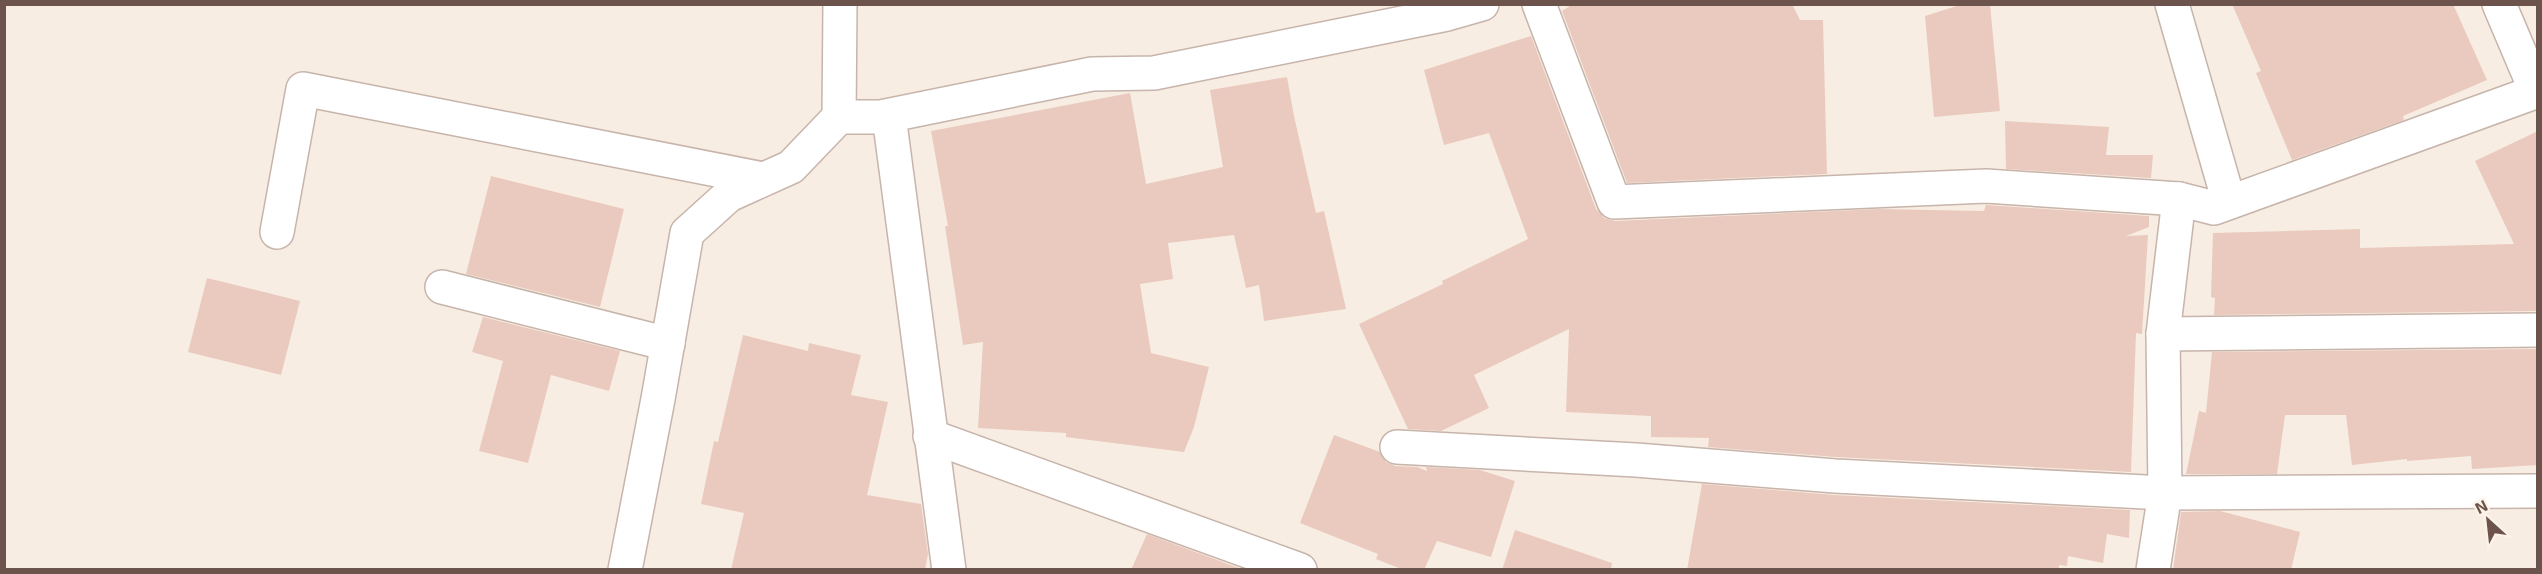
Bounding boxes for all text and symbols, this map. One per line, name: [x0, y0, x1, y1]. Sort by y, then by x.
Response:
north arrow: [2458, 490, 2518, 550]
text: N: [2471, 495, 2490, 517]

